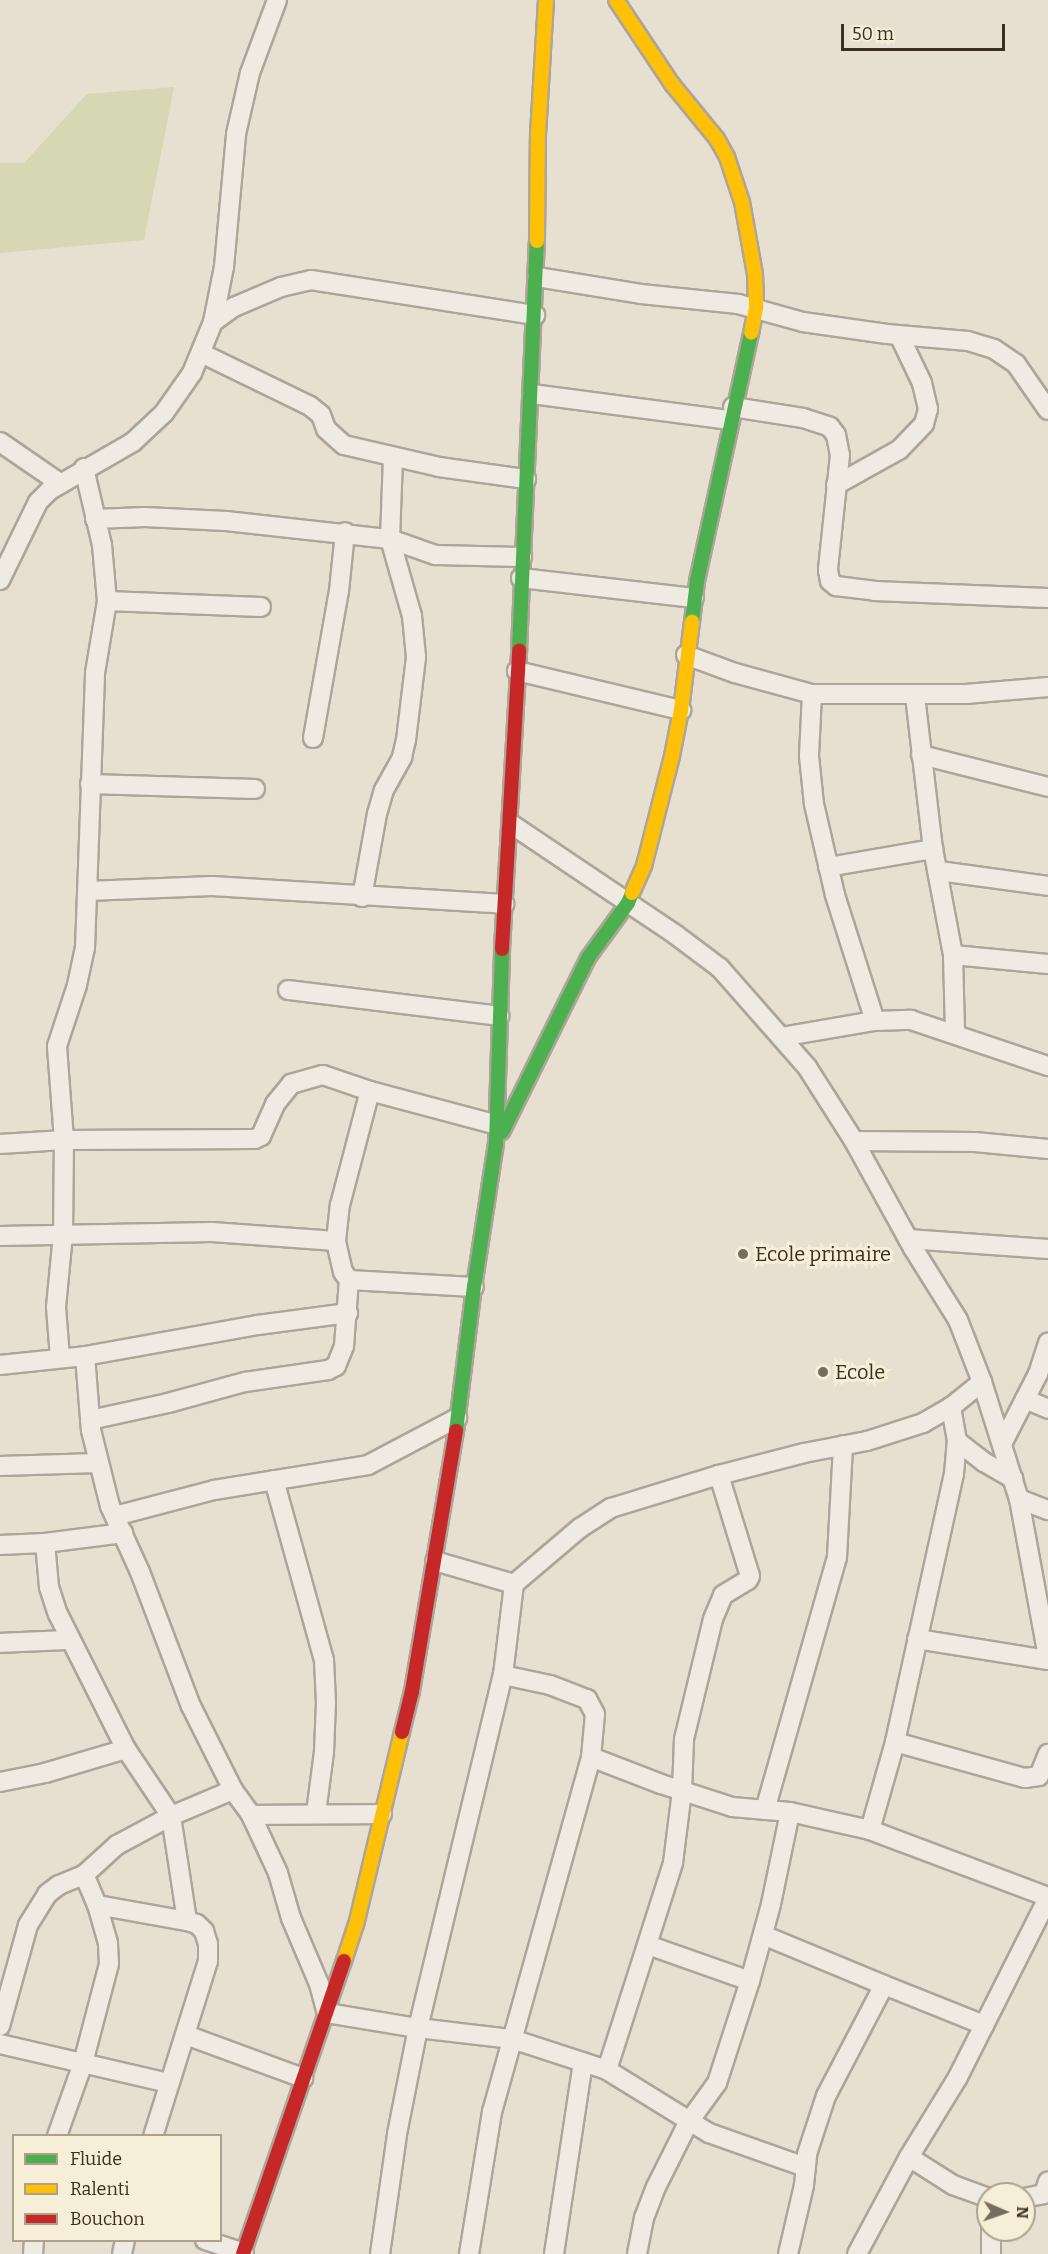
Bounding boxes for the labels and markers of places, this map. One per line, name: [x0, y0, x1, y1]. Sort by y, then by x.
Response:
place label: Ecole primaire: [755, 1242, 891, 1266]
marker: Ecole primaire: [736, 1247, 750, 1261]
place label: Ecole: [835, 1360, 885, 1384]
marker: Ecole: [816, 1365, 830, 1379]

